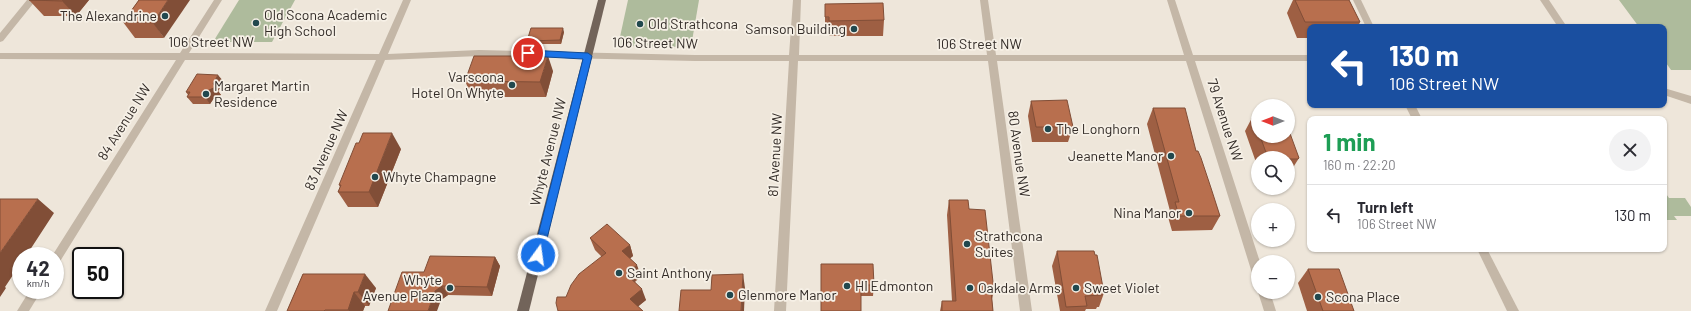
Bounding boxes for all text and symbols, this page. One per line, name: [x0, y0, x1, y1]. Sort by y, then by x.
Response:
place label: Old Scona Academic High School: [264, 6, 387, 39]
place label: The Alexandrine: [60, 7, 157, 24]
marker: The Alexandrine: [160, 11, 170, 21]
place label: Old Strathcona: [648, 15, 738, 32]
marker: Old Scona Academic High School: [251, 18, 261, 28]
marker: Old Strathcona: [635, 19, 645, 29]
place label: Samson Building: [745, 20, 846, 37]
marker: Samson Building: [849, 24, 859, 34]
street label: 106 Street NW: [168, 33, 254, 50]
street label: 106 Street NW: [612, 33, 698, 52]
street label: 106 Street NW: [936, 35, 1022, 52]
pin: [511, 36, 545, 70]
text: 130 m: [1389, 38, 1459, 72]
icon: left: [1323, 40, 1375, 92]
icon: arrive: [517, 42, 539, 64]
place label: Varscona Hotel On Whyte: [411, 68, 504, 101]
text: 106 Street NW: [1389, 72, 1499, 94]
street label: 79 Avenue NW: [1204, 76, 1247, 163]
place label: Margaret Martin Residence: [214, 77, 310, 110]
street label: 84 Avenue NW: [93, 80, 154, 163]
marker: Varscona Hotel On Whyte: [507, 80, 517, 90]
marker: Margaret Martin Residence: [201, 89, 211, 99]
street label: Whyte Avenue NW: [526, 96, 569, 207]
north arrow: [1251, 99, 1295, 143]
map controls: [1251, 99, 1295, 299]
street label: 83 Avenue NW: [300, 107, 351, 193]
street label: 80 Avenue NW: [1005, 110, 1034, 198]
street label: 81 Avenue NW: [764, 113, 785, 197]
place label: The Longhorn: [1056, 120, 1140, 137]
marker: The Longhorn: [1043, 124, 1053, 134]
text: 1 min: [1323, 127, 1376, 156]
button: close: [1609, 129, 1651, 171]
place label: Jeanette Manor: [1068, 147, 1163, 164]
marker: Jeanette Manor: [1166, 151, 1176, 161]
button: search: [1251, 151, 1295, 195]
text: 160 m · 22:20: [1323, 157, 1396, 173]
place label: Whyte Champagne: [383, 168, 496, 185]
marker: Whyte Champagne: [370, 172, 380, 182]
text: Turn left: [1357, 198, 1413, 216]
button: +: [1251, 203, 1295, 247]
place label: Nina Manor: [1113, 204, 1181, 221]
icon: left: [1323, 204, 1345, 226]
text: 130 m: [1614, 206, 1651, 224]
marker: Nina Manor: [1184, 208, 1194, 218]
text: 106 Street NW: [1357, 216, 1436, 232]
place label: Strathcona Suites: [975, 227, 1043, 260]
position arrow: [517, 234, 559, 276]
marker: Strathcona Suites: [962, 239, 972, 249]
speed limit sign: 50: [72, 247, 124, 299]
button: −: [1251, 255, 1295, 299]
text: 42: [26, 256, 50, 280]
place label: Saint Anthony: [627, 264, 712, 281]
marker: Saint Anthony: [614, 268, 624, 278]
place label: Whyte Avenue Plaza: [363, 271, 442, 304]
text: km/h: [27, 277, 49, 289]
place label: HI Edmonton: [855, 277, 933, 294]
place label: Oakdale Arms: [978, 279, 1061, 296]
place label: Sweet Violet: [1084, 279, 1160, 296]
marker: HI Edmonton: [842, 281, 852, 291]
marker: Whyte Avenue Plaza: [445, 283, 455, 293]
marker: Oakdale Arms: [965, 283, 975, 293]
marker: Sweet Violet: [1071, 283, 1081, 293]
place label: Glenmore Manor: [738, 286, 837, 303]
place label: Scona Place: [1326, 288, 1400, 305]
marker: Glenmore Manor: [725, 290, 735, 300]
marker: Scona Place: [1313, 292, 1323, 302]

